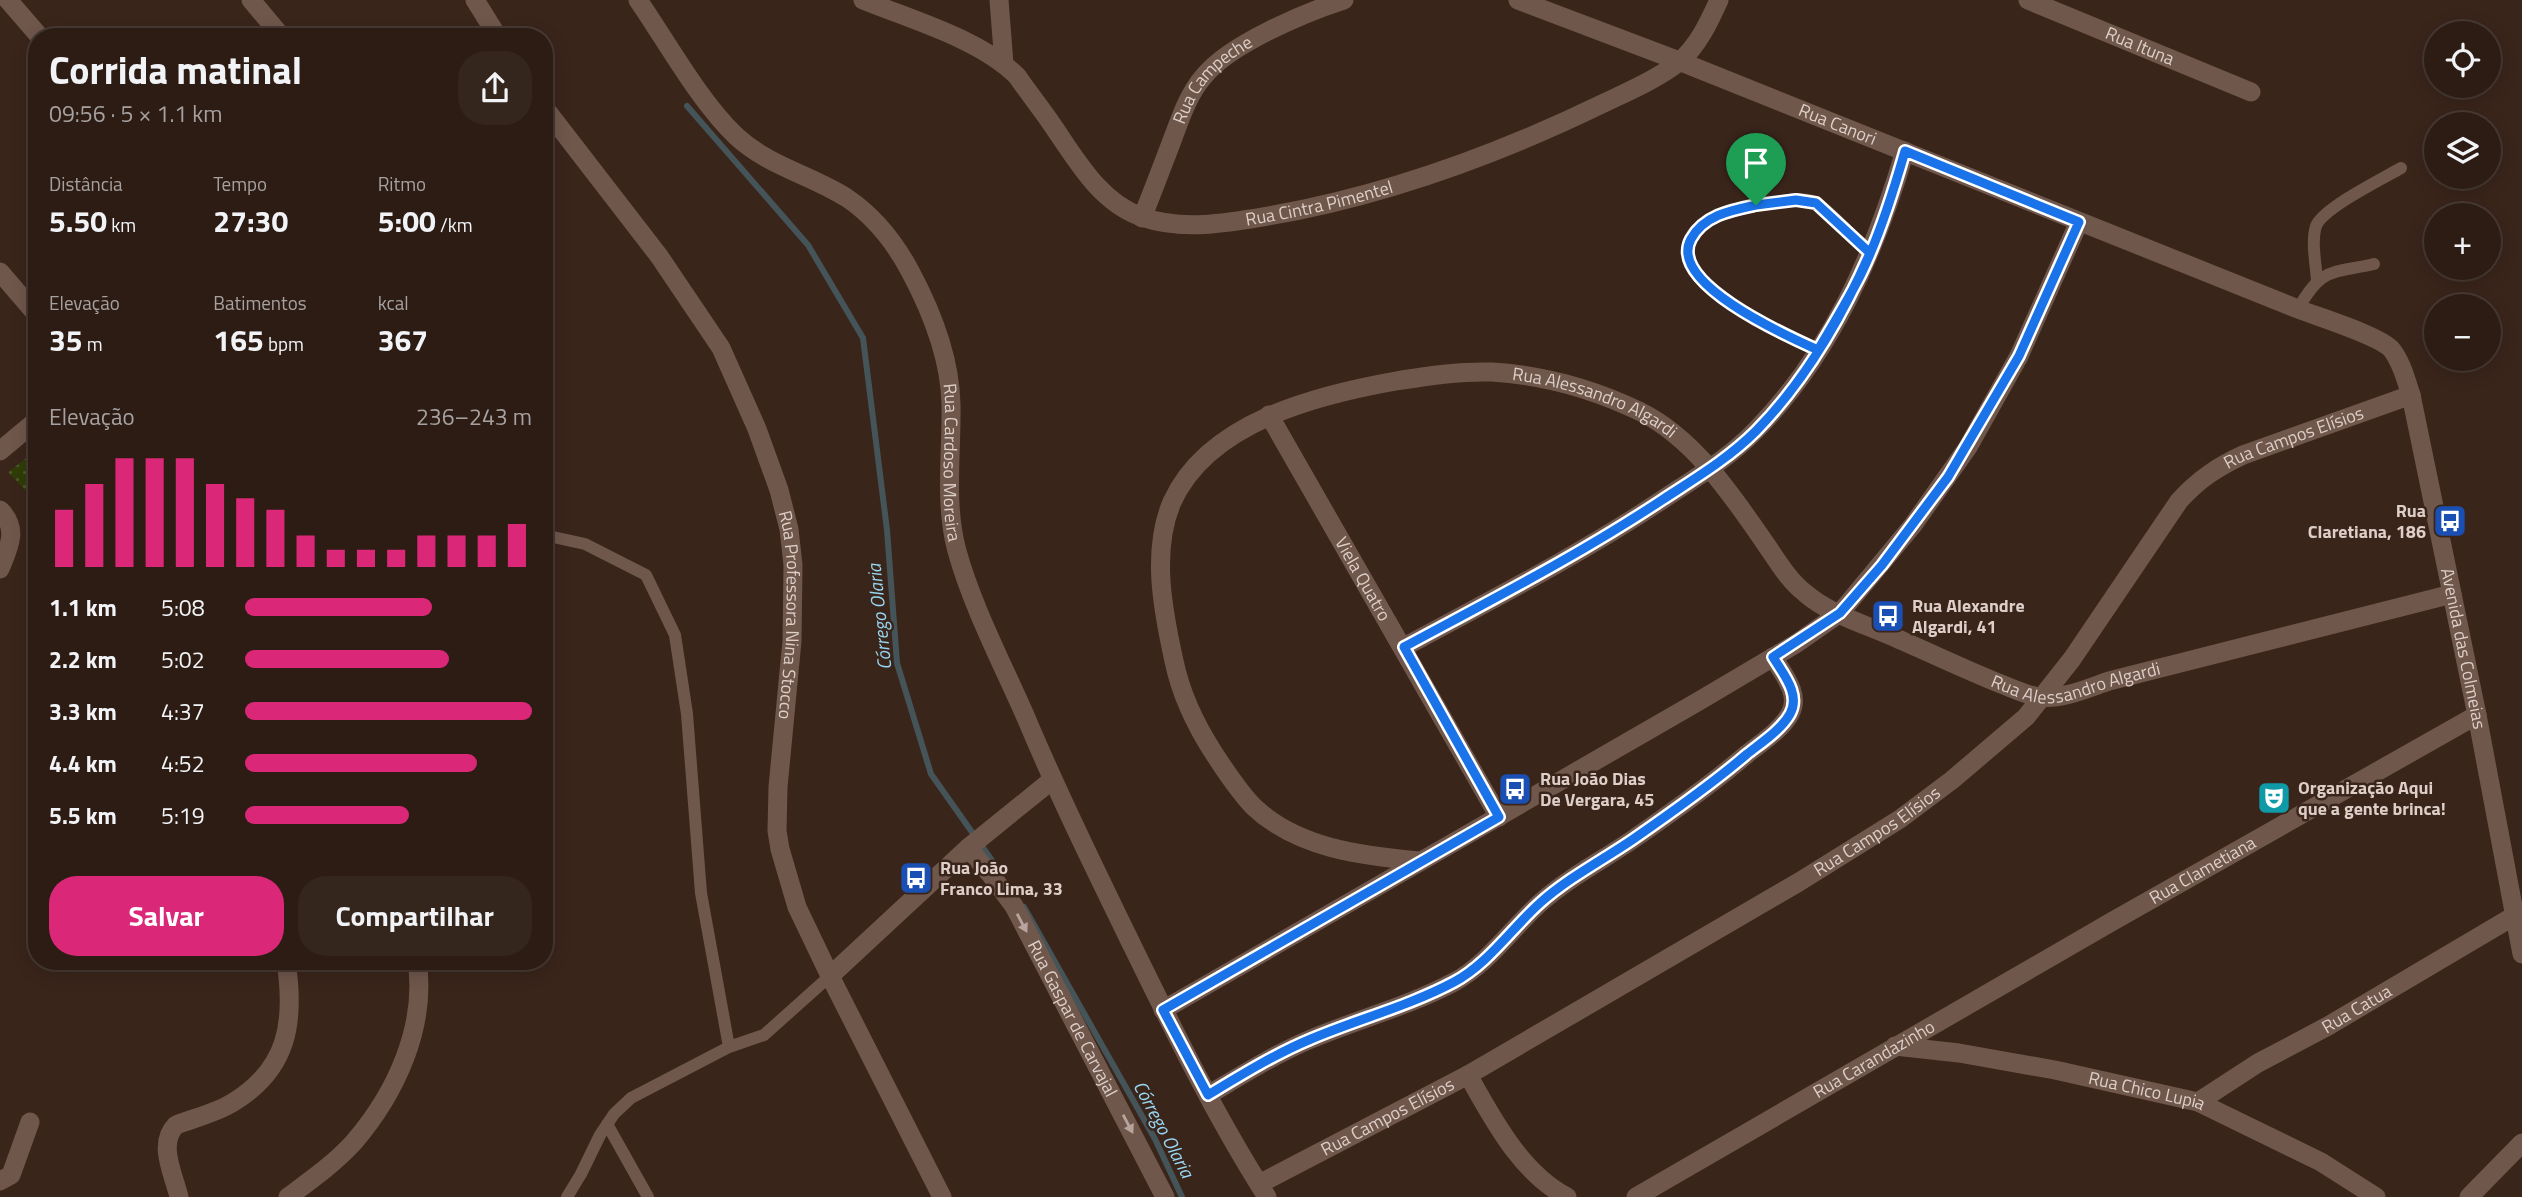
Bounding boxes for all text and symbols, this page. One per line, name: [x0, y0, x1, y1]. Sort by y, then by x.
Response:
street label: Rua Ituna: [2101, 19, 2179, 72]
map controls: [2424, 21, 2501, 371]
button: locate: [2424, 21, 2501, 98]
street label: Rua Campeche: [1165, 28, 1257, 128]
text: Corrida matinal: [49, 41, 302, 99]
button: share: [458, 51, 532, 125]
text: 09:56 · 5 × 1.1 km: [49, 96, 223, 131]
street label: Rua Canori: [1795, 96, 1881, 152]
button: layers: [2424, 112, 2501, 189]
pin: [1726, 133, 1786, 205]
icon: arrive: [1737, 144, 1775, 182]
text: Distância: [49, 169, 123, 198]
text: Tempo: [213, 169, 267, 198]
text: Ritmo: [378, 169, 426, 198]
street label: Rua Cintra Pimentel: [1243, 173, 1396, 233]
text: 5.50: [49, 198, 107, 244]
text: 27:30: [213, 198, 288, 244]
text: 5:00: [378, 198, 436, 244]
button: +: [2424, 203, 2501, 280]
text: km: [107, 210, 136, 239]
text: /km: [436, 210, 473, 239]
text: Elevação: [49, 288, 120, 317]
text: Batimentos: [213, 288, 307, 317]
text: kcal: [378, 288, 409, 317]
button: −: [2424, 294, 2501, 371]
text: 35: [49, 317, 83, 363]
text: 165: [213, 317, 264, 363]
text: 367: [378, 317, 428, 363]
text: m: [83, 329, 103, 358]
text: bpm: [264, 329, 304, 358]
street label: Rua Alessandro Algardi: [1511, 360, 1683, 444]
street label: Rua Cardoso Moreira: [936, 382, 968, 544]
text: Elevação: [49, 399, 135, 434]
text: 236–243 m: [416, 399, 532, 434]
street label: Rua Campos Elísios: [2219, 399, 2367, 476]
place label: Rua Claretiana, 186: [2308, 497, 2426, 545]
bus stop icon: Rua Claretiana, 186: [2431, 502, 2469, 540]
street label: Rua Professora Nina Stocco: [772, 507, 807, 721]
street label: Viela Quatro: [1328, 532, 1398, 626]
water label: Córrego Olaria: [858, 561, 898, 672]
street label: Avenida das Colmeias: [2434, 565, 2493, 731]
text: 1.1 km: [49, 590, 117, 625]
text: 5:08: [161, 590, 205, 625]
place label: Rua Alexandre Algardi, 41: [1912, 592, 2025, 640]
bus stop icon: Rua Alexandre Algardi, 41: [1869, 597, 1907, 635]
text: 2.2 km: [49, 642, 117, 677]
text: 5:02: [161, 642, 205, 677]
street label: Rua Alessandro Algardi: [1987, 655, 2163, 711]
text: 3.3 km: [49, 694, 117, 729]
text: 4:37: [161, 694, 205, 729]
text: 4.4 km: [49, 746, 117, 781]
text: 4:52: [161, 746, 205, 781]
place label: Rua João Dias De Vergara, 45: [1540, 765, 1654, 813]
bus stop icon: Rua João Dias De Vergara, 45: [1496, 770, 1534, 808]
place label: Organização Aqui que a gente brinca!: [2298, 774, 2446, 822]
street label: Rua Campos Elísios: [1808, 779, 1946, 883]
theatre icon: Organização Aqui que a gente brinca!: [2255, 779, 2293, 817]
text: 5.5 km: [49, 798, 117, 833]
text: 5:19: [161, 798, 205, 833]
street label: Rua Clametiana: [2144, 829, 2261, 911]
place label: Rua João Franco Lima, 33: [940, 854, 1063, 902]
bus stop icon: Rua João Franco Lima, 33: [897, 859, 935, 897]
button: Salvar: [49, 876, 284, 956]
button: Compartilhar: [298, 876, 532, 956]
one-way arrow: [1016, 913, 1028, 933]
street label: Rua Gaspar de Carvajal: [1021, 935, 1125, 1102]
street label: Rua Catua: [2316, 977, 2397, 1040]
street label: Rua Carandazinho: [1808, 1013, 1940, 1105]
street label: Rua Chico Lupia: [2086, 1064, 2210, 1117]
street label: Rua Campos Elísios: [1316, 1071, 1459, 1163]
water label: Córrego Olaria: [1127, 1075, 1203, 1184]
one-way arrow: [1122, 1114, 1134, 1134]

